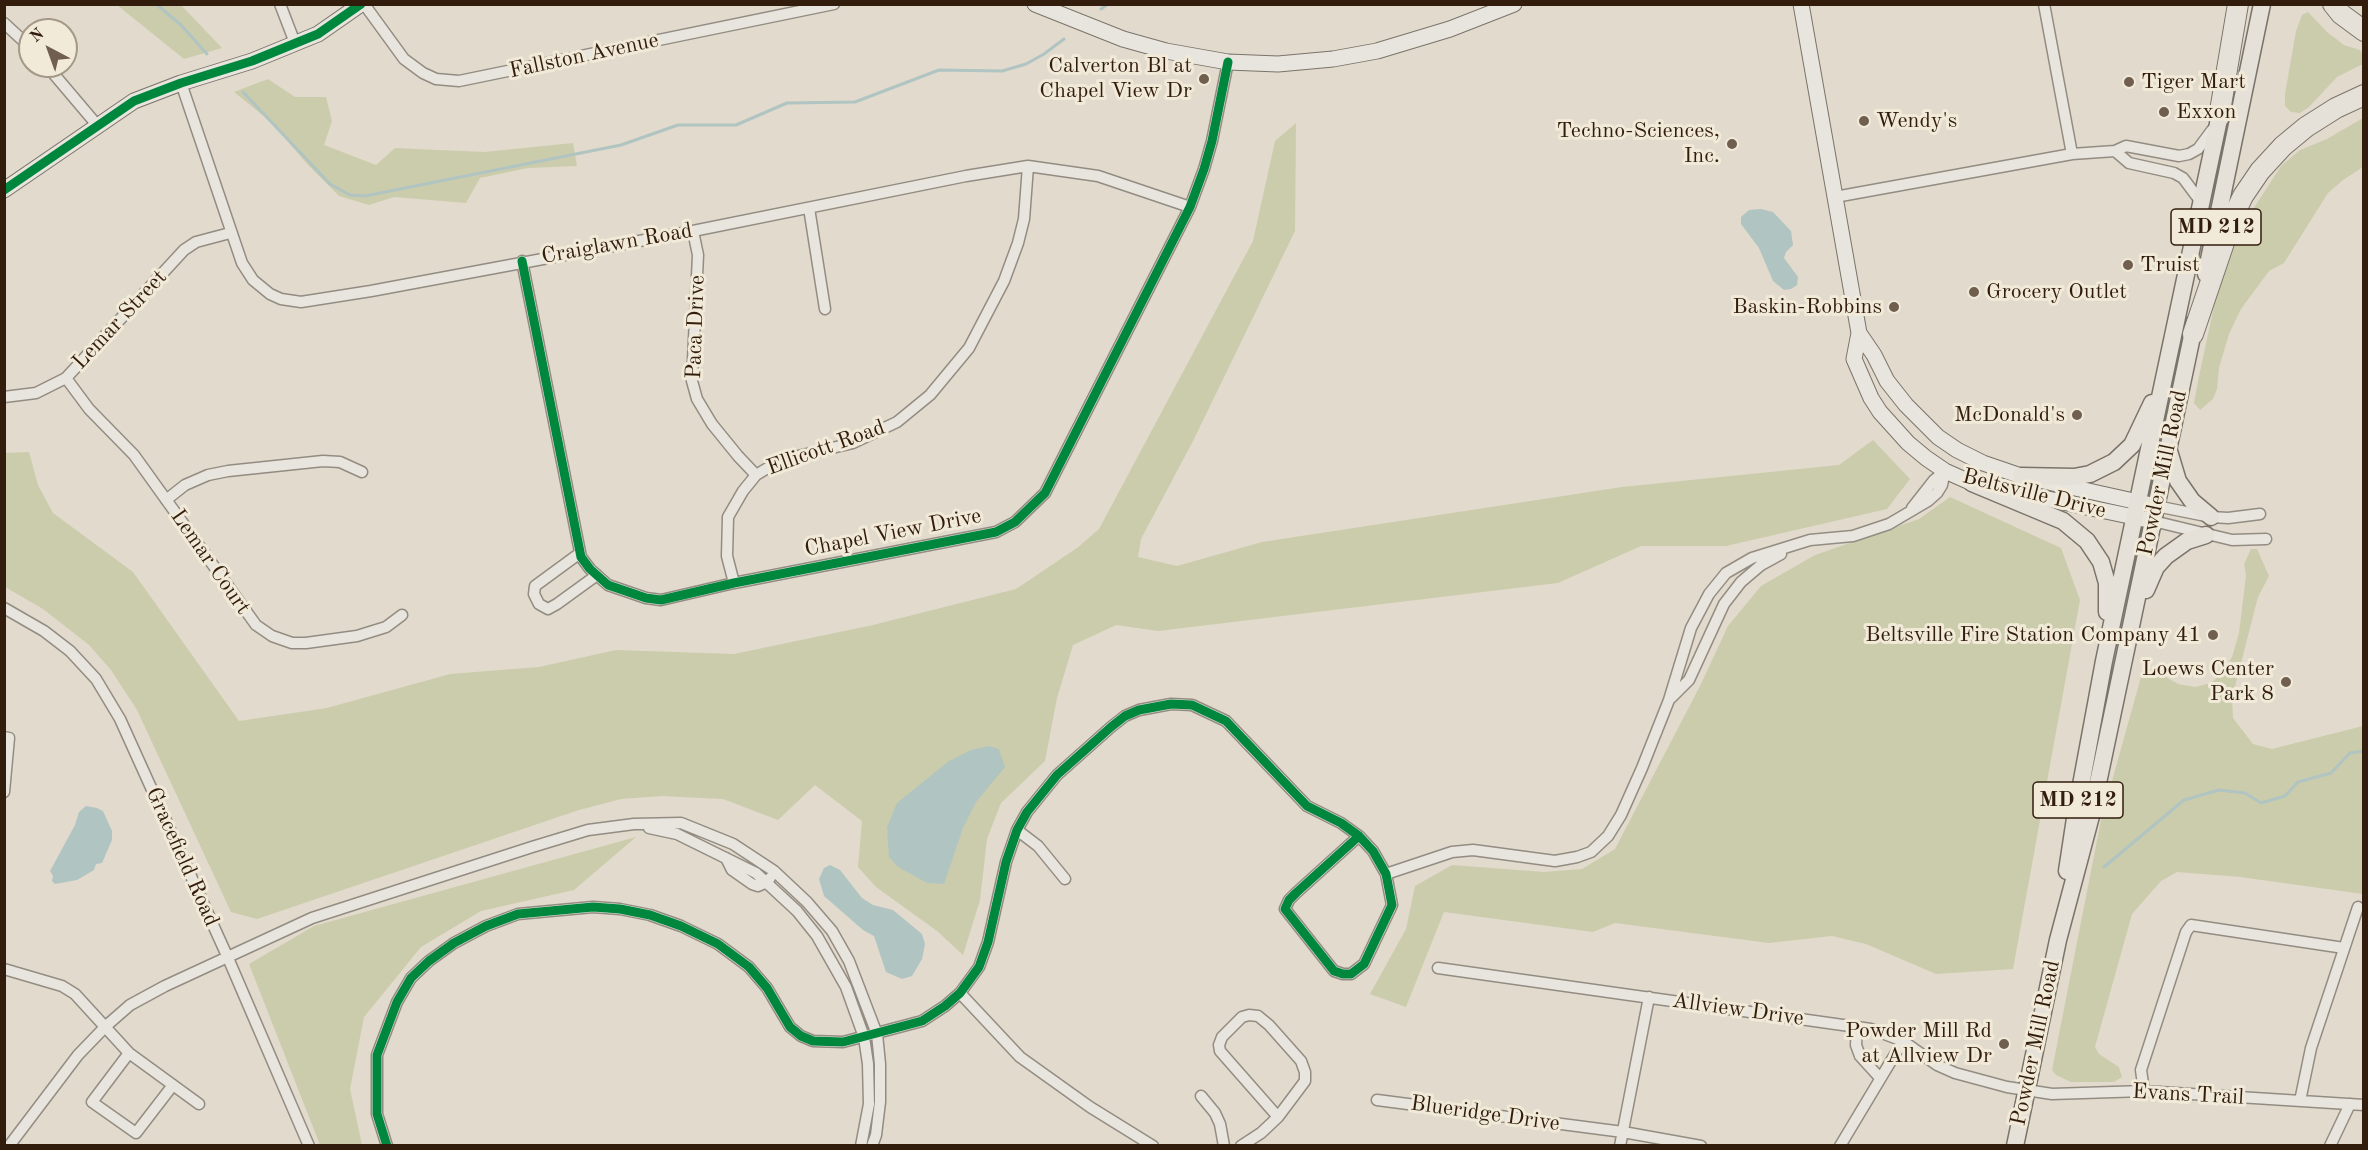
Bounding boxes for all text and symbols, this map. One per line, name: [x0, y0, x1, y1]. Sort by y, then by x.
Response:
north arrow: [18, 18, 78, 78]
text: N: [28, 26, 47, 46]
street label: Fallston Avenue: [507, 27, 661, 85]
place label: Calverton Bl at Chapel View Dr: [1039, 53, 1192, 104]
place label: Tiger Mart: [2141, 69, 2246, 95]
marker: Calverton Bl at Chapel View Dr: [1197, 72, 1211, 86]
marker: Tiger Mart: [2122, 75, 2136, 89]
place label: Exxon: [2176, 99, 2236, 125]
marker: Exxon: [2157, 105, 2171, 119]
place label: Wendy's: [1876, 108, 1957, 134]
marker: Wendy's: [1857, 114, 1871, 128]
place label: Techno-Sciences, Inc.: [1557, 118, 1720, 170]
marker: Techno-Sciences, Inc.: [1725, 137, 1739, 151]
road number: MD 212: [2171, 209, 2261, 245]
street label: Craiglawn Road: [539, 218, 695, 270]
place label: Truist: [2140, 252, 2200, 278]
marker: Truist: [2121, 258, 2135, 272]
street label: Lemar Street: [67, 265, 173, 375]
street label: Paca Drive: [681, 274, 711, 380]
place label: Grocery Outlet: [1986, 279, 2127, 305]
marker: Grocery Outlet: [1967, 285, 1981, 299]
place label: Baskin-Robbins: [1732, 294, 1882, 320]
marker: Baskin-Robbins: [1887, 300, 1901, 314]
street label: Powder Mill Road: [2133, 388, 2193, 558]
place label: McDonald's: [1954, 402, 2065, 428]
marker: McDonald's: [2070, 408, 2084, 422]
street label: Ellicott Road: [763, 414, 889, 482]
street label: Beltsville Drive: [1959, 463, 2109, 525]
street label: Chapel View Drive: [802, 503, 984, 563]
street label: Lemar Court: [164, 504, 256, 620]
place label: Beltsville Fire Station Company 41: [1865, 622, 2201, 648]
marker: Beltsville Fire Station Company 41: [2206, 628, 2220, 642]
place label: Loews Center Park 8: [2142, 656, 2274, 708]
marker: Loews Center Park 8: [2279, 675, 2293, 689]
road number: MD 212: [2033, 782, 2123, 818]
street label: Gracefield Road: [139, 783, 225, 931]
street label: Powder Mill Road: [2006, 958, 2066, 1128]
street label: Allview Drive: [1671, 988, 1805, 1032]
place label: Powder Mill Rd at Allview Dr: [1845, 1018, 1992, 1070]
marker: Powder Mill Rd at Allview Dr: [1997, 1037, 2011, 1051]
street label: Evans Trail: [2131, 1079, 2245, 1111]
street label: Blueridge Drive: [1409, 1090, 1561, 1138]

